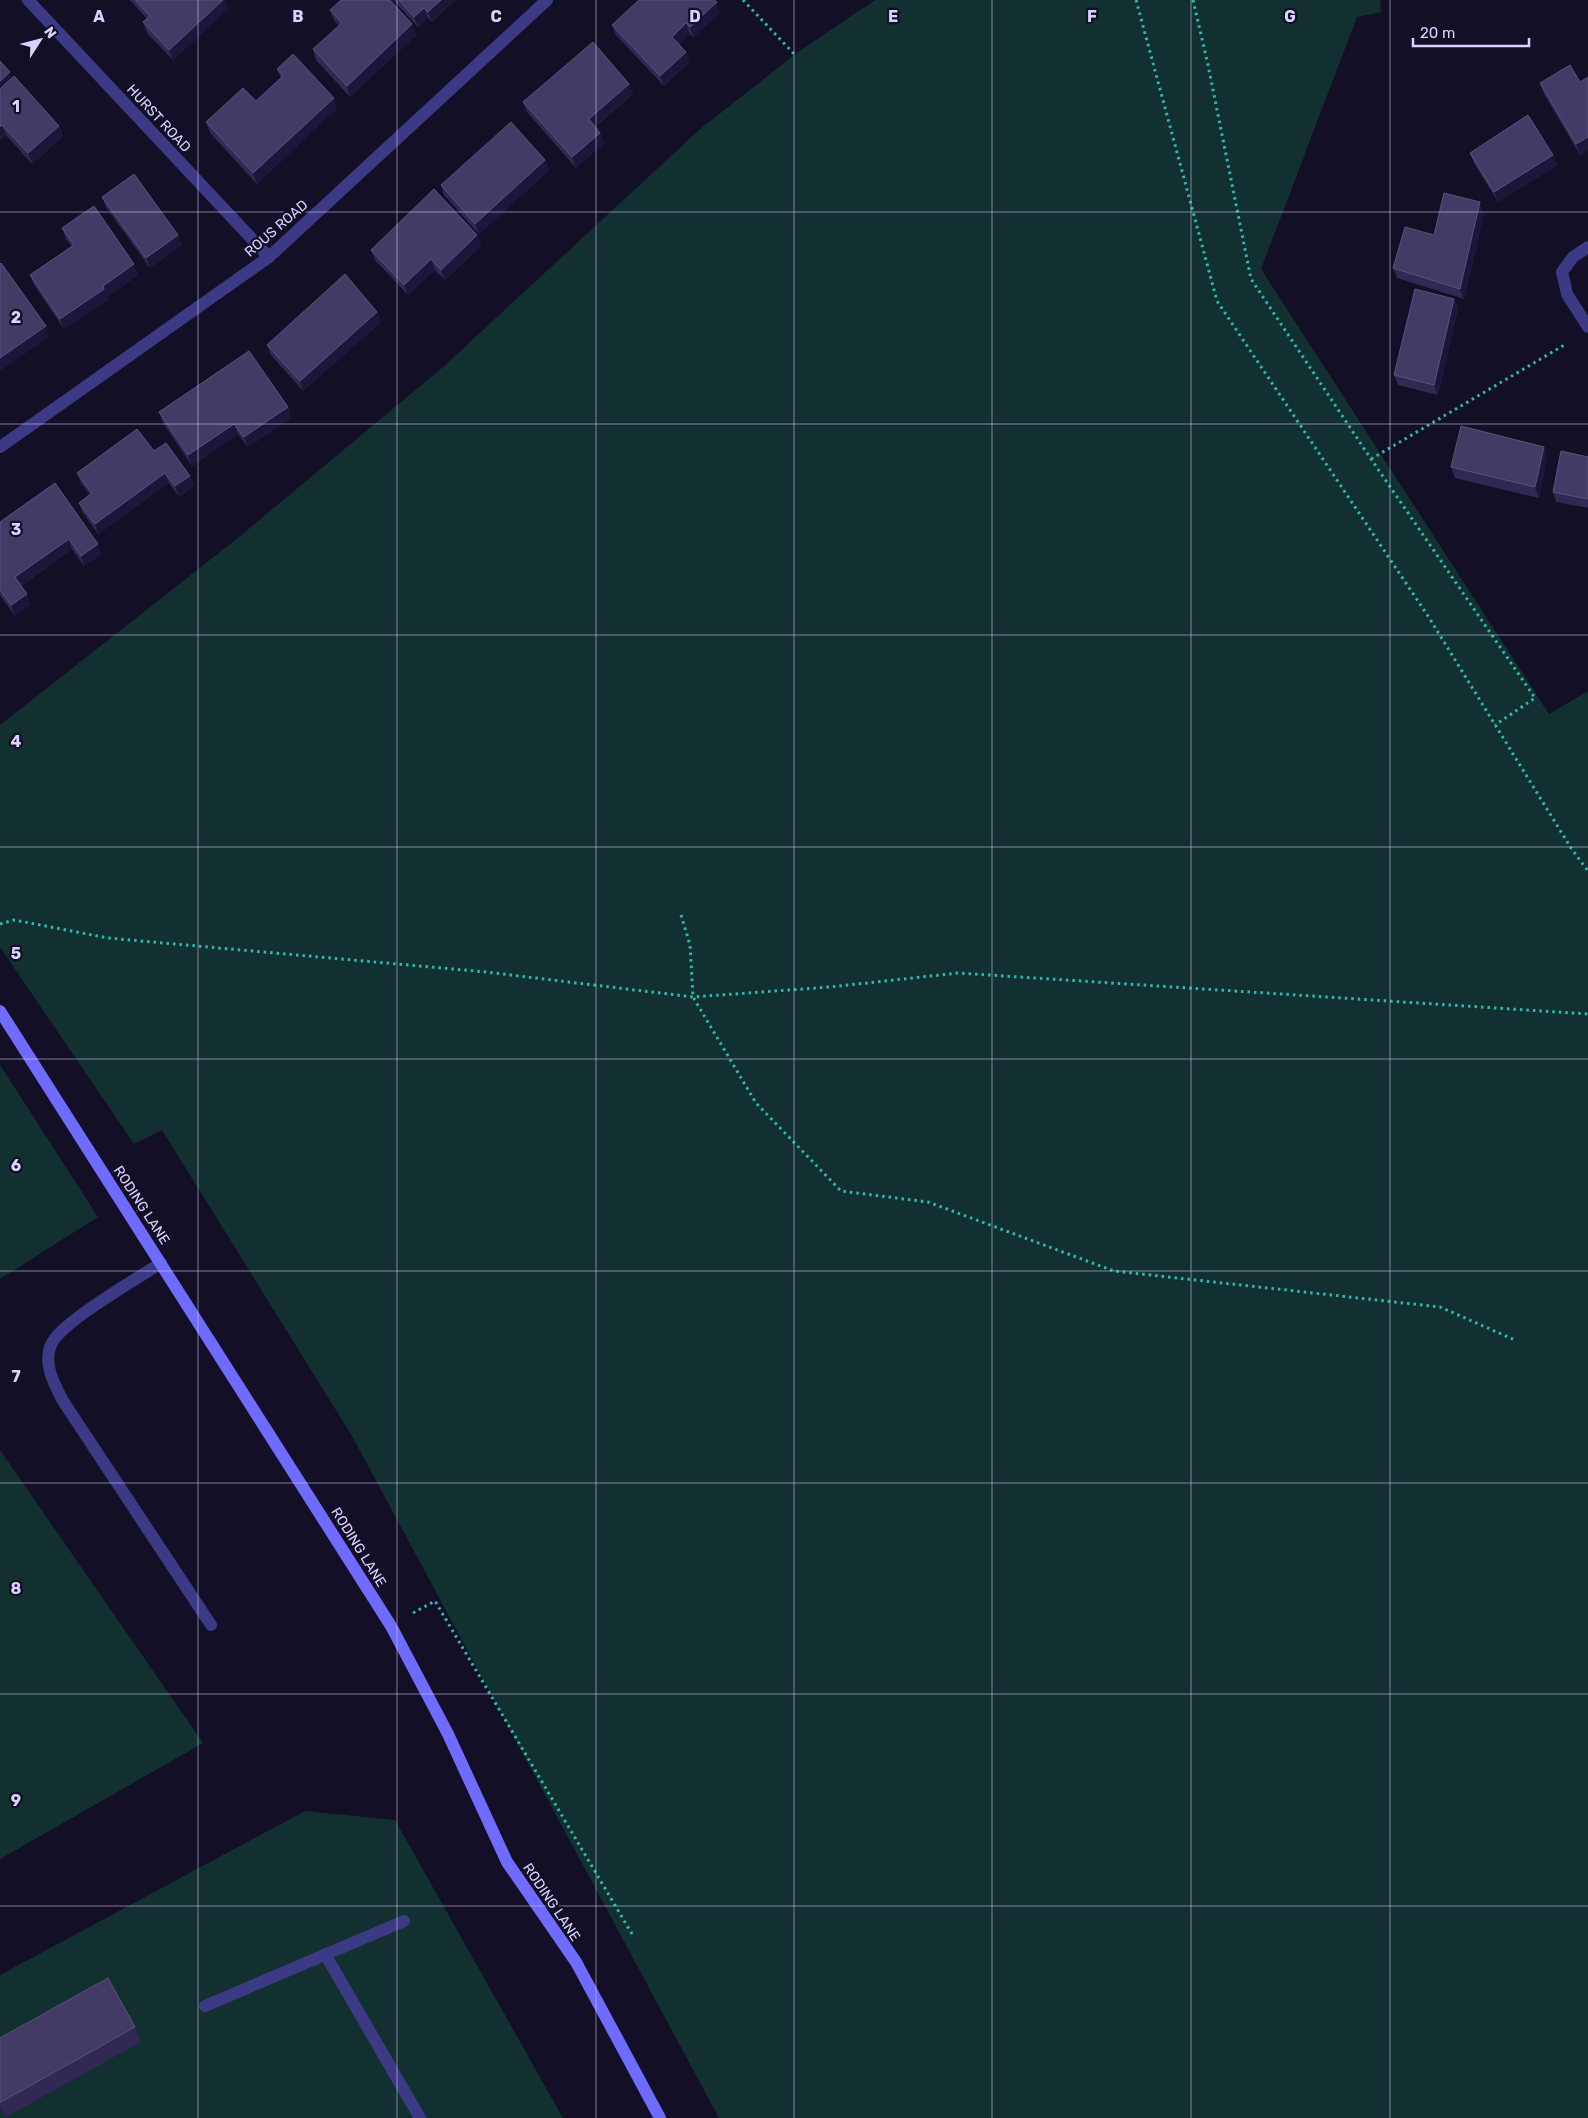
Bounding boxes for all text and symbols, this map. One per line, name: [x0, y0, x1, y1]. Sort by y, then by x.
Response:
text: A: [93, 7, 105, 26]
text: B: [292, 7, 304, 26]
text: C: [490, 7, 502, 26]
text: D: [689, 7, 701, 26]
text: E: [888, 7, 898, 26]
text: F: [1087, 7, 1097, 26]
text: G: [1284, 7, 1296, 26]
north arrow: [15, 15, 65, 65]
scale bar: [1413, 15, 1529, 47]
text: N: [40, 24, 60, 42]
text: 20 m: [1420, 24, 1455, 42]
street label: HURST ROAD: [123, 81, 194, 156]
text: 1: [12, 97, 20, 116]
street label: ROUS ROAD: [241, 196, 311, 260]
text: 2: [11, 308, 21, 327]
text: 3: [11, 520, 21, 539]
text: 4: [11, 732, 22, 751]
text: 5: [11, 944, 21, 963]
text: 6: [11, 1156, 21, 1175]
street label: RODING LANE: [110, 1163, 173, 1248]
text: 7: [11, 1367, 21, 1386]
street label: RODING LANE: [327, 1504, 390, 1590]
text: 8: [11, 1579, 22, 1598]
text: 9: [11, 1791, 21, 1810]
street label: RODING LANE: [519, 1860, 584, 1944]

